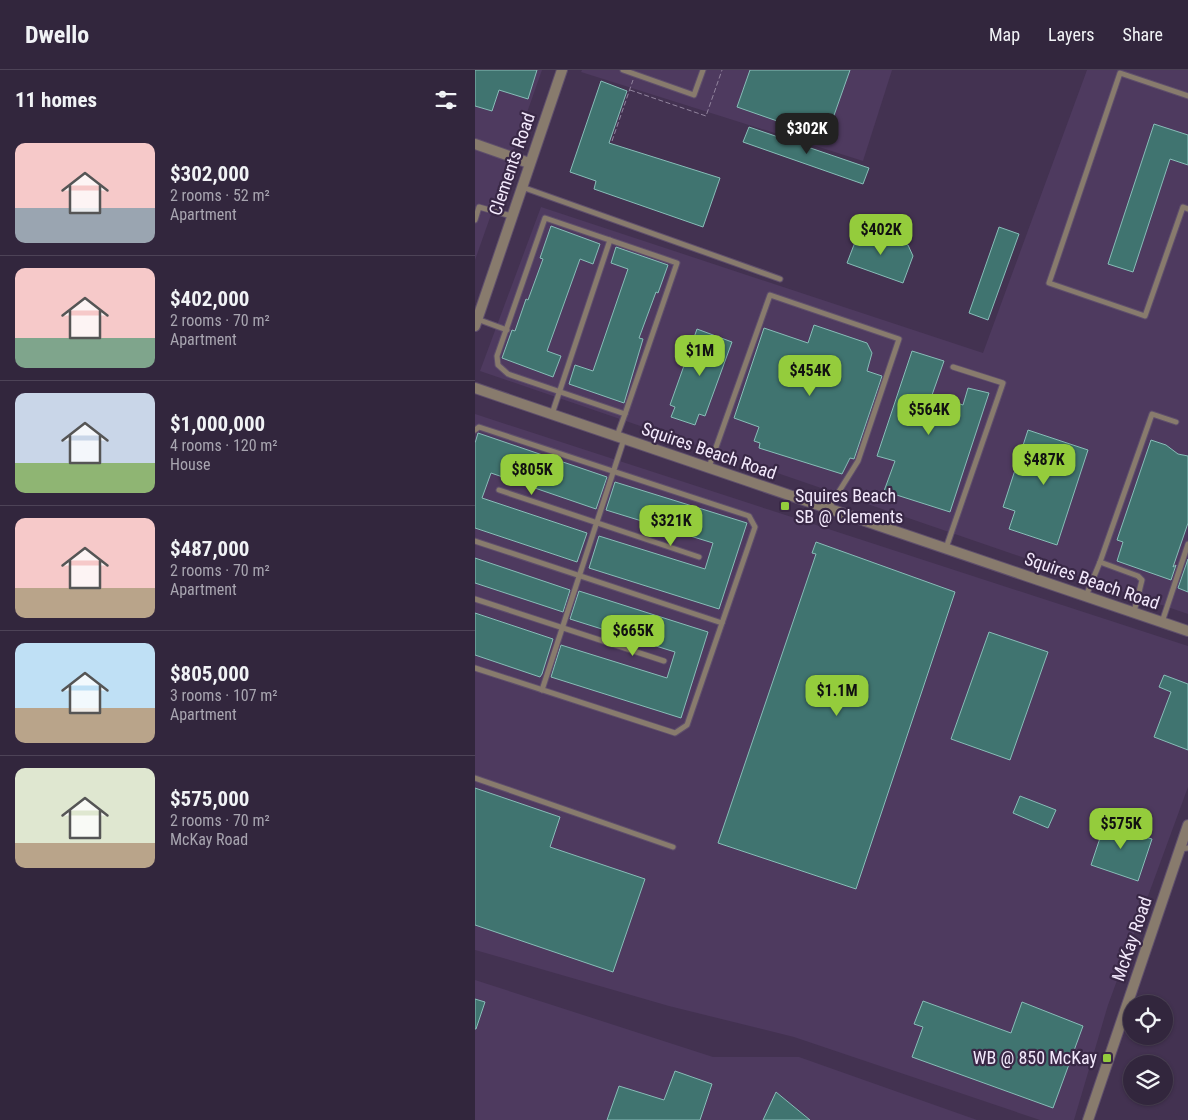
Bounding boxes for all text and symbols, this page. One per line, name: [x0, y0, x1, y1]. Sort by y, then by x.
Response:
text: Dwello: [25, 21, 89, 49]
text: Map: [989, 24, 1020, 45]
text: Layers: [1048, 24, 1095, 45]
text: Share: [1123, 24, 1163, 45]
icon: filters: [432, 86, 460, 114]
text: 11 homes: [15, 88, 97, 112]
street label: Clements Road: [484, 110, 539, 218]
pin: $302K: [772, 112, 842, 155]
text: $302K: [786, 119, 828, 138]
text: $302,000: [170, 162, 249, 186]
icon: home: [55, 163, 115, 223]
text: 2 rooms · 52 m²: [170, 186, 270, 205]
text: Apartment: [170, 205, 237, 224]
pin: $402K: [846, 214, 916, 256]
text: $402K: [860, 220, 902, 239]
text: $402,000: [170, 287, 249, 311]
icon: home: [55, 288, 115, 348]
text: 2 rooms · 70 m²: [170, 311, 270, 330]
text: Apartment: [170, 330, 237, 349]
pin: $1M: [676, 334, 724, 377]
text: $1M: [686, 341, 714, 360]
pin: $454K: [775, 354, 845, 397]
text: $454K: [789, 361, 831, 380]
pin: $564K: [894, 394, 964, 436]
text: $564K: [908, 400, 950, 419]
text: $1,000,000: [170, 412, 265, 436]
icon: home: [55, 413, 115, 473]
street label: Squires Beach Road: [639, 418, 779, 483]
text: 4 rooms · 120 m²: [170, 436, 278, 455]
pin: $487K: [1009, 444, 1079, 486]
text: $487K: [1023, 450, 1065, 469]
pin: $805K: [497, 454, 567, 496]
text: House: [170, 455, 210, 474]
text: $805K: [511, 460, 553, 479]
place label: Squires Beach SB @ Clements: [795, 485, 903, 527]
marker: Squires Beach SB @ Clements: [779, 500, 791, 512]
pin: $321K: [636, 504, 706, 547]
text: $321K: [650, 511, 692, 530]
text: $487,000: [170, 537, 249, 561]
icon: home: [55, 538, 115, 598]
street label: Squires Beach Road: [1022, 548, 1162, 613]
text: 2 rooms · 70 m²: [170, 561, 270, 580]
text: Apartment: [170, 580, 237, 599]
pin: $665K: [598, 614, 668, 657]
text: $665K: [612, 621, 654, 640]
text: $805,000: [170, 662, 249, 686]
icon: home: [55, 663, 115, 723]
pin: $1.1M: [802, 674, 872, 717]
text: $1.1M: [816, 681, 858, 700]
text: 3 rooms · 107 m²: [170, 686, 278, 705]
text: Apartment: [170, 705, 237, 724]
text: $575,000: [170, 787, 249, 811]
icon: home: [55, 788, 115, 848]
pin: $575K: [1086, 808, 1156, 850]
text: 2 rooms · 70 m²: [170, 811, 270, 830]
text: $575K: [1100, 814, 1142, 833]
text: McKay Road: [170, 830, 248, 849]
street label: McKay Road: [1107, 894, 1156, 984]
map controls: [1123, 995, 1173, 1105]
button: locate: [1123, 995, 1173, 1045]
place label: WB @ 850 McKay: [973, 1047, 1097, 1068]
marker: WB @ 850 McKay: [1101, 1052, 1113, 1064]
button: layers: [1123, 1055, 1173, 1105]

